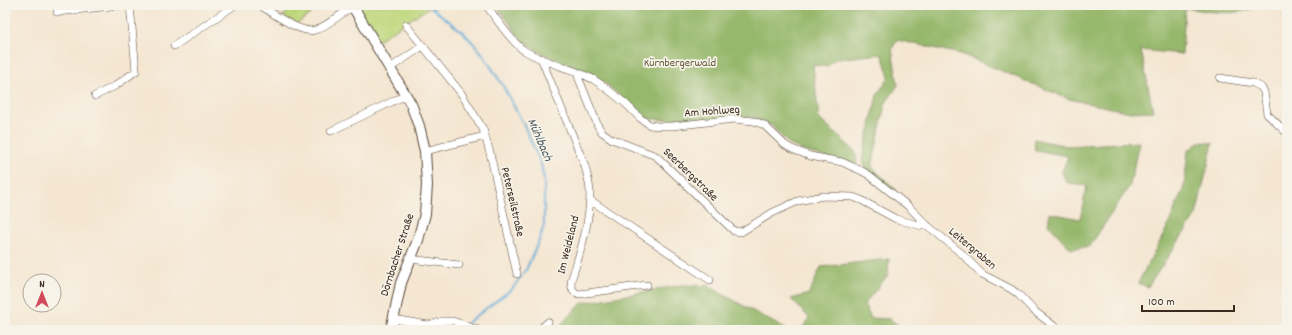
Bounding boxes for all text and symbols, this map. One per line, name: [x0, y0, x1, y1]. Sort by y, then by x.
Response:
park label: Kürnbergerwald: [644, 55, 716, 72]
street label: Am Hohlweg: [684, 102, 740, 122]
water label: Mühlbach: [521, 115, 557, 165]
street label: Seerbergstraße: [659, 144, 721, 206]
street label: Peterseilstraße: [496, 166, 528, 238]
street label: Dörnbacher Straße: [377, 212, 419, 298]
street label: Im Weideland: [554, 214, 584, 276]
street label: Leitergraben: [944, 224, 1000, 274]
north arrow: [22, 273, 62, 313]
text: N: [39, 277, 45, 293]
scale bar: [1142, 287, 1234, 313]
text: 100 m: [1148, 294, 1175, 311]

